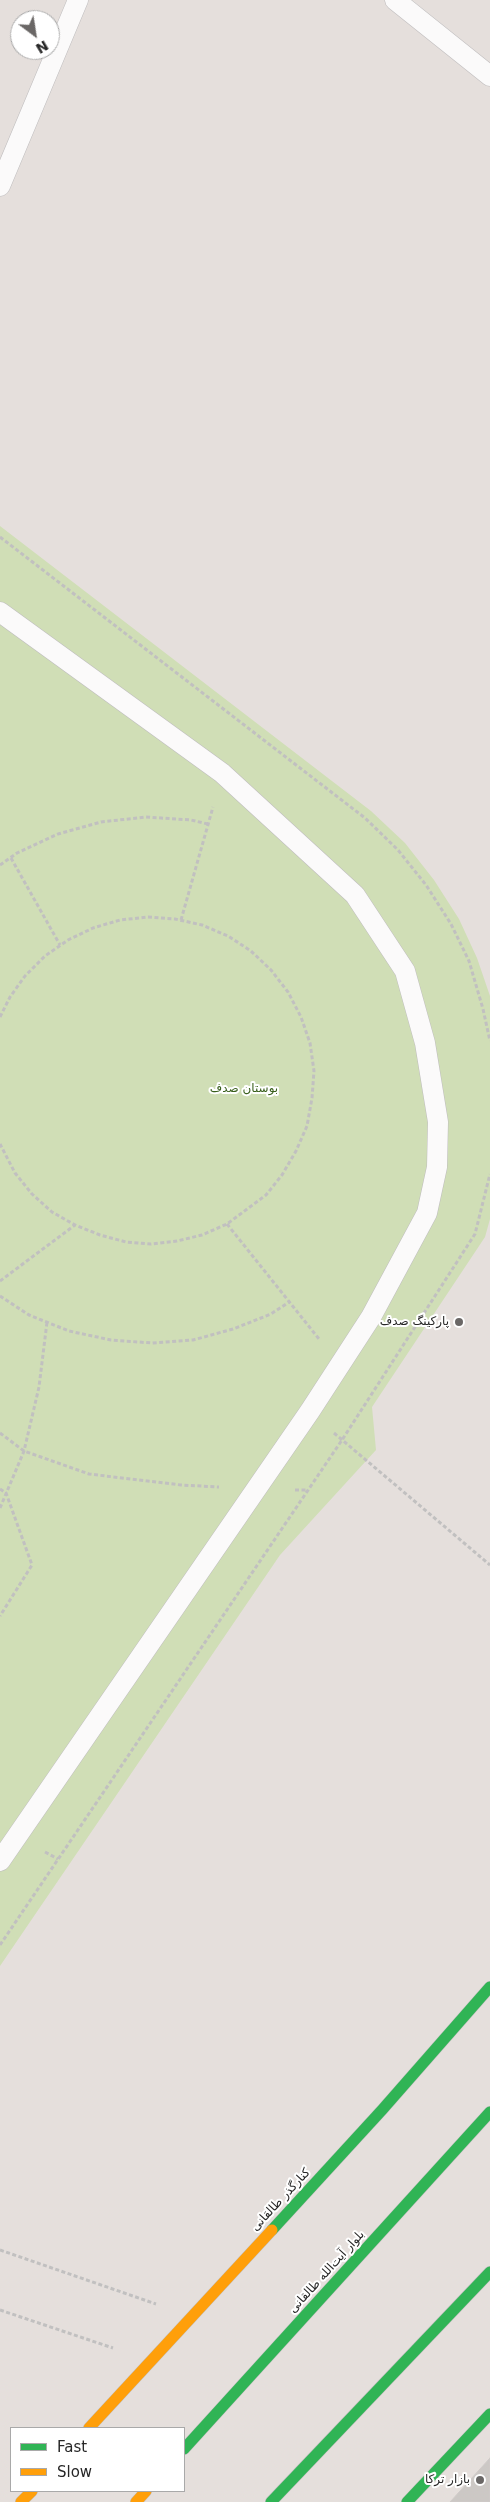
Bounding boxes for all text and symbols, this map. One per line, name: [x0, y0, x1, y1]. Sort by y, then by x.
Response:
north arrow: [10, 10, 60, 60]
text: N: [33, 37, 51, 57]
park label: بوستان صدف: [210, 1082, 278, 1096]
place label: پارکینگ صدف: [380, 1315, 449, 1329]
marker: پارکینگ صدف: [453, 1316, 465, 1328]
street label: کنارگذر طالقانی: [248, 2166, 314, 2234]
street label: بلوار آیت‌الله طالقانی: [286, 2228, 368, 2316]
legend: [10, 2427, 185, 2492]
text: Fast: [57, 2438, 87, 2456]
text: Slow: [57, 2463, 92, 2481]
place label: بازار ترکا: [425, 2473, 470, 2487]
marker: بازار ترکا: [474, 2474, 486, 2486]

